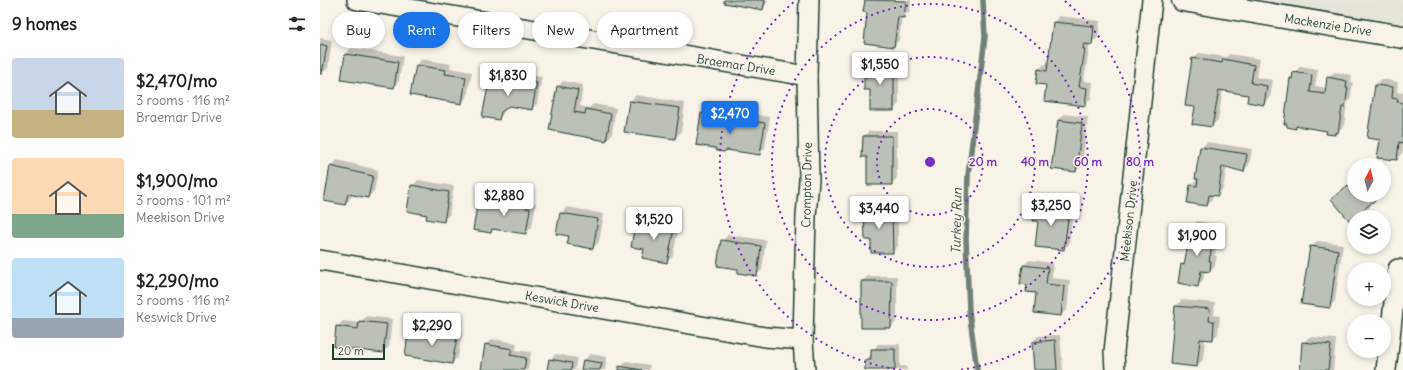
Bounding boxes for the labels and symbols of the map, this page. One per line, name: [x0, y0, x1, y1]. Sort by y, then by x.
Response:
street label: Mackenzie Drive: [1283, 10, 1373, 39]
street label: Braemar Drive: [696, 51, 776, 78]
pin: $1,550: [847, 52, 913, 86]
pin: $1,830: [475, 63, 541, 97]
pin: $2,470: [697, 101, 763, 135]
street label: Crompton Drive: [798, 142, 815, 228]
text: 20 m: [969, 154, 997, 169]
text: 40 m: [1021, 154, 1050, 169]
text: 60 m: [1074, 154, 1103, 169]
text: 80 m: [1126, 154, 1155, 169]
centre of rings: [923, 155, 937, 169]
north arrow: [1347, 158, 1391, 202]
street label: Meekison Drive: [1117, 179, 1140, 262]
pin: $2,880: [471, 183, 537, 217]
water label: Turkey Run: [947, 187, 966, 254]
pin: $3,250: [1018, 193, 1084, 227]
pin: $3,440: [846, 196, 912, 230]
pin: $1,520: [621, 207, 687, 241]
pin: $1,900: [1164, 223, 1230, 257]
street label: Keswick Drive: [524, 288, 600, 315]
pin: $2,290: [399, 313, 465, 347]
scale bar: [332, 342, 385, 361]

